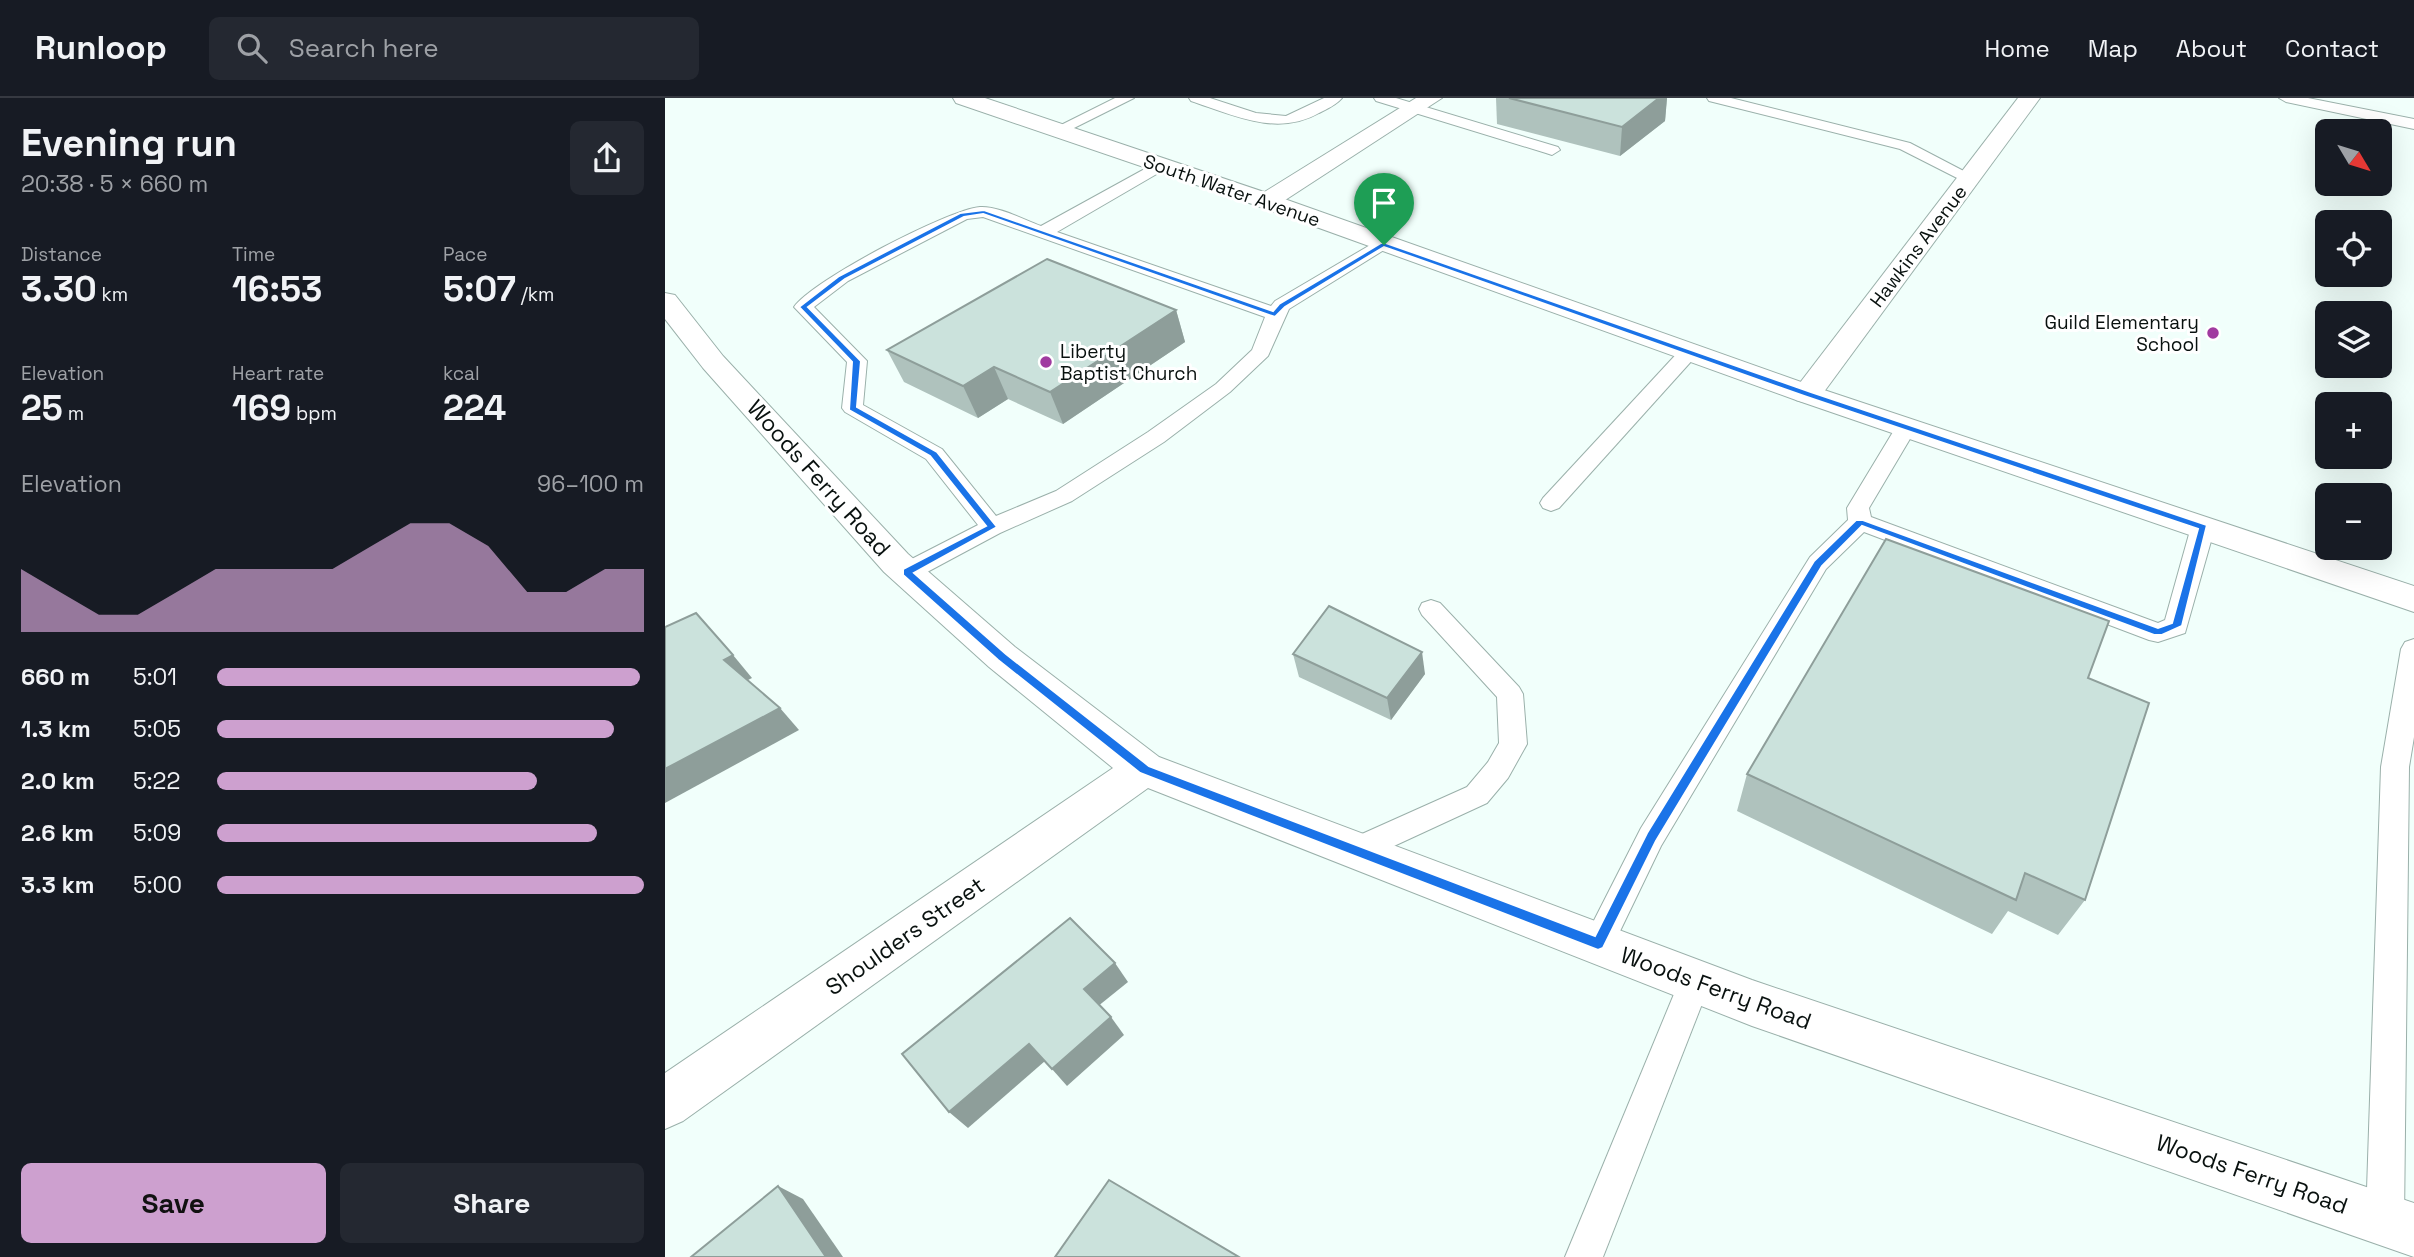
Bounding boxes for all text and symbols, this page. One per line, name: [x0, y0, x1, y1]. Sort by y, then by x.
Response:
search box: [209, 17, 699, 80]
text: Runloop: [35, 27, 167, 69]
icon: search: [233, 29, 271, 67]
text: Search here: [289, 31, 439, 65]
text: Home: [1984, 33, 2050, 64]
text: Map: [2088, 33, 2138, 64]
text: About: [2176, 33, 2247, 64]
text: Contact: [2285, 33, 2379, 64]
text: Evening run: [21, 119, 237, 167]
north arrow: [2315, 119, 2392, 196]
map controls: [2315, 119, 2392, 560]
button: share: [570, 121, 644, 195]
street label: South Water Avenue: [1140, 148, 1324, 232]
text: 20:38 · 5 × 660 m: [21, 169, 208, 199]
pin: [1354, 173, 1414, 245]
street label: Hawkins Avenue: [1864, 180, 1973, 312]
icon: arrive: [1365, 184, 1403, 222]
button: locate: [2315, 210, 2392, 287]
text: Distance: [21, 242, 102, 267]
text: Time: [232, 242, 275, 267]
text: Pace: [443, 242, 487, 267]
text: 3.30: [21, 267, 97, 311]
text: 16:53: [232, 267, 322, 311]
text: 5:07: [443, 267, 516, 311]
text: km: [97, 282, 128, 307]
text: /km: [516, 282, 554, 307]
button: layers: [2315, 301, 2392, 378]
place label: Guild Elementary School: [2044, 310, 2199, 357]
marker: Guild Elementary School: [2205, 325, 2221, 341]
place label: Liberty Baptist Church: [1060, 339, 1197, 386]
marker: Liberty Baptist Church: [1038, 354, 1054, 370]
text: Elevation: [21, 361, 104, 386]
text: Heart rate: [232, 361, 324, 386]
text: kcal: [443, 361, 480, 386]
text: 25: [21, 386, 63, 430]
text: 169: [232, 386, 291, 430]
text: 224: [443, 386, 506, 430]
button: +: [2315, 392, 2392, 469]
street label: Woods Ferry Road: [741, 393, 897, 563]
text: m: [63, 401, 84, 426]
text: bpm: [291, 401, 337, 426]
text: Elevation: [21, 469, 122, 499]
text: 96–100 m: [537, 469, 644, 499]
button: −: [2315, 483, 2392, 560]
text: 660 m: [21, 662, 90, 692]
text: 5:01: [133, 662, 177, 692]
text: 1.3 km: [21, 714, 91, 744]
text: 5:05: [133, 714, 181, 744]
text: 2.0 km: [21, 766, 95, 796]
text: 5:22: [133, 766, 180, 796]
text: 2.6 km: [21, 818, 94, 848]
text: 5:09: [133, 818, 181, 848]
text: 3.3 km: [21, 870, 94, 900]
text: 5:00: [133, 870, 182, 900]
street label: Shoulders Street: [820, 870, 990, 1002]
street label: Woods Ferry Road: [1617, 940, 1815, 1036]
street label: Woods Ferry Road: [2152, 1127, 2352, 1221]
button: Save: [21, 1163, 326, 1243]
button: Share: [340, 1163, 644, 1243]

